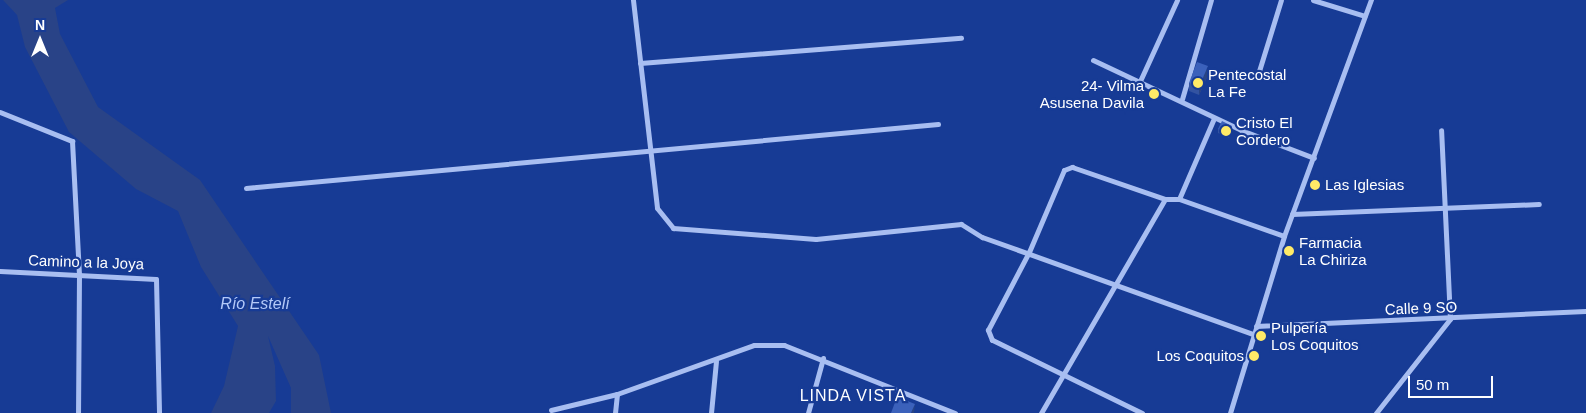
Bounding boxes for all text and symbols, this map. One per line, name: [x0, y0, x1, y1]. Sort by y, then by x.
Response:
north arrow: [15, 15, 65, 65]
text: N: [35, 17, 45, 33]
place label: Pentecostal La Fe: [1208, 65, 1286, 100]
place label: 24- Vilma Asusena Davila: [1040, 76, 1144, 111]
marker: Pentecostal La Fe: [1192, 77, 1204, 89]
marker: 24- Vilma Asusena Davila: [1148, 88, 1160, 100]
place label: Cristo El Cordero: [1236, 113, 1293, 148]
marker: Cristo El Cordero: [1220, 125, 1232, 137]
place label: Las Iglesias: [1325, 176, 1404, 194]
marker: Las Iglesias: [1309, 179, 1321, 191]
place label: Farmacia La Chiriza: [1299, 233, 1367, 268]
marker: Farmacia La Chiriza: [1283, 245, 1295, 257]
street label: Camino a la Joya: [28, 251, 144, 273]
water label: Río Estelí: [220, 294, 290, 314]
street label: Calle 9 SO: [1384, 298, 1458, 318]
place label: Pulpería Los Coquitos: [1271, 318, 1359, 353]
marker: Pulpería Los Coquitos: [1255, 330, 1267, 342]
place label: Los Coquitos: [1156, 347, 1244, 365]
marker: Los Coquitos: [1248, 350, 1260, 362]
scale bar: [1411, 366, 1496, 398]
text: 50 m: [1416, 376, 1449, 393]
district label: LINDA VISTA: [798, 386, 908, 406]

